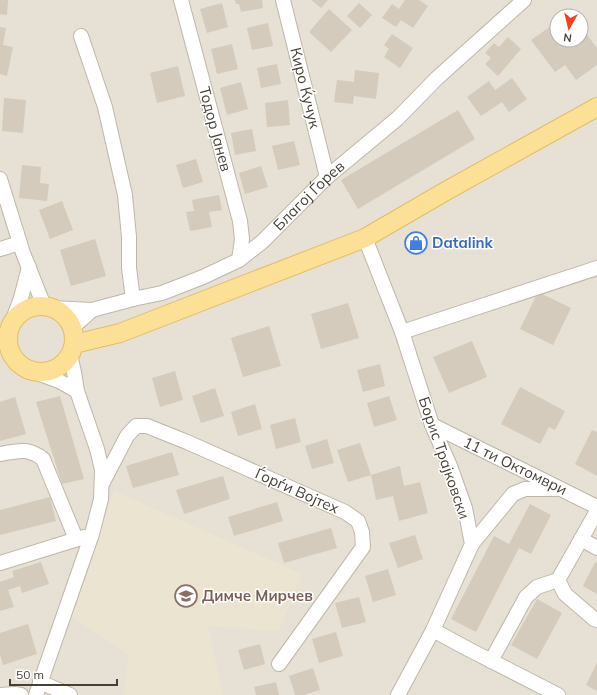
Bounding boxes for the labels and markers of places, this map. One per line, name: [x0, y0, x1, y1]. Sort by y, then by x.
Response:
shop icon: Datalink: [403, 230, 429, 256]
place label: Datalink: [432, 233, 494, 252]
school or university icon: Димче Мирчев: [173, 583, 199, 609]
place label: Димче Мирчев: [202, 586, 313, 605]

